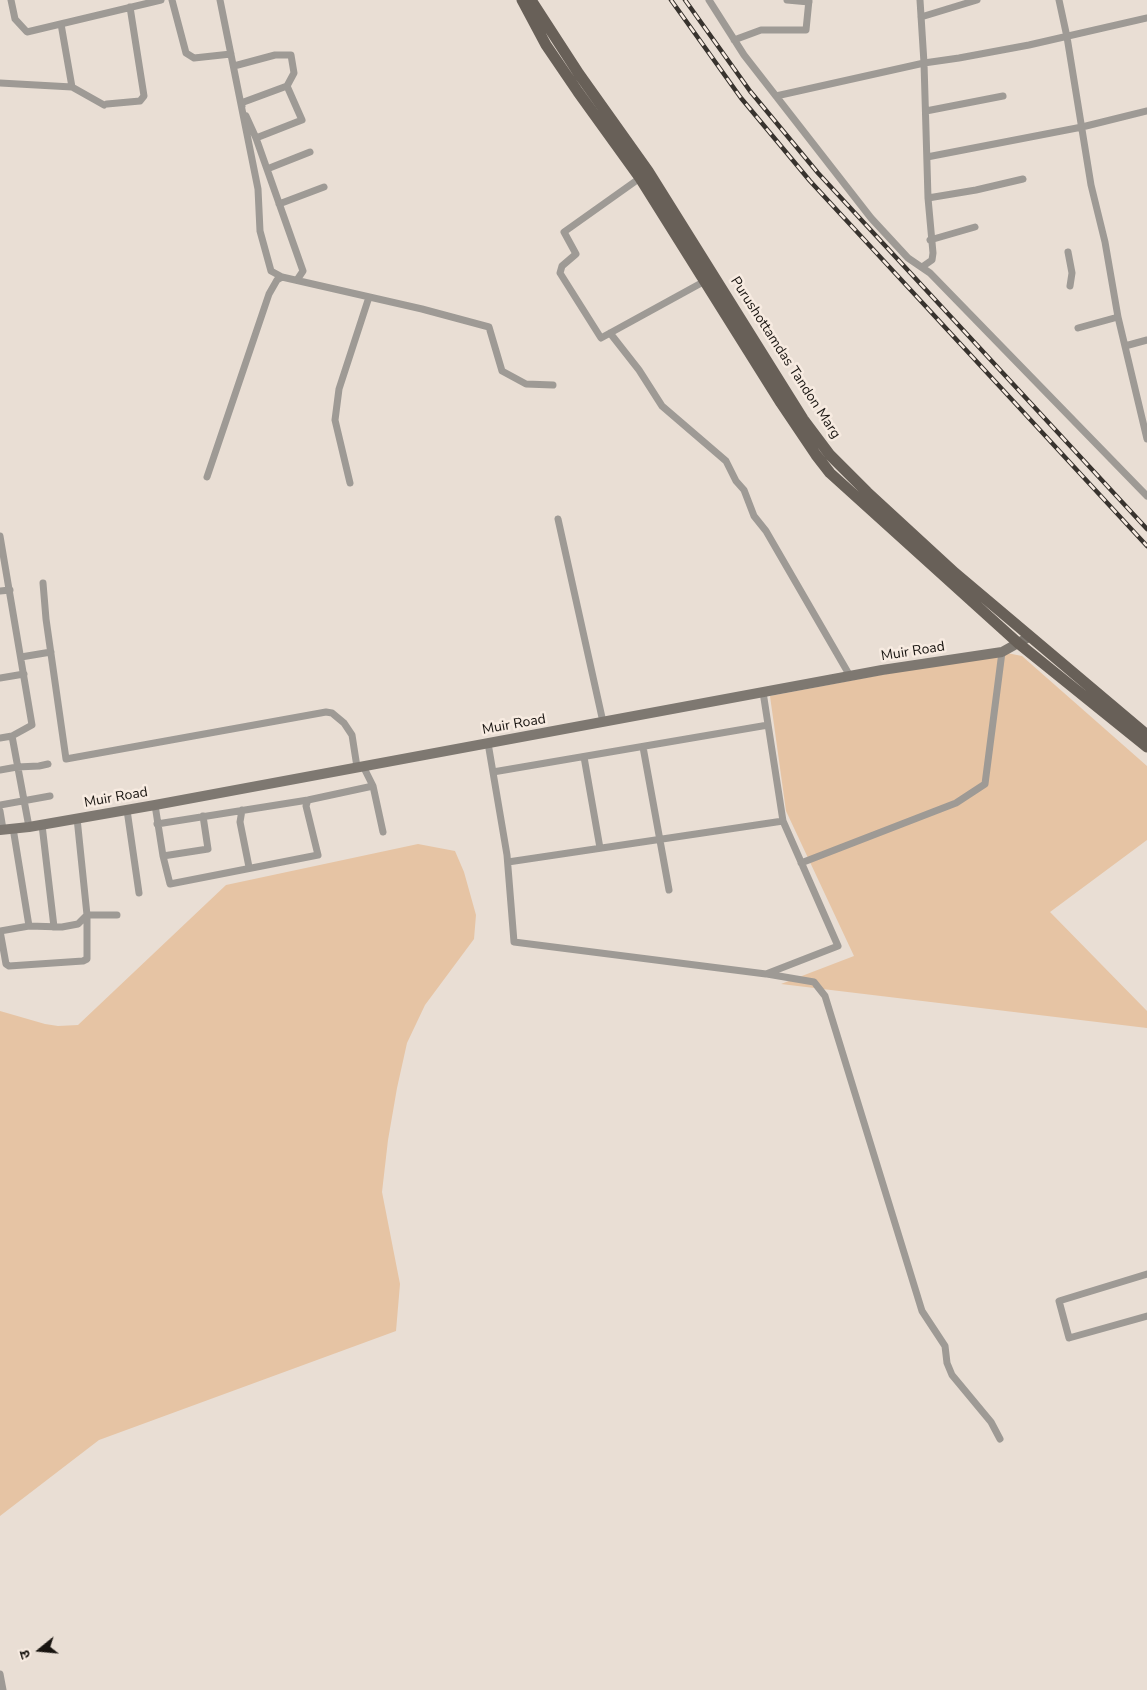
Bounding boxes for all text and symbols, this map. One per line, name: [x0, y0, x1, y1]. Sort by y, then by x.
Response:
street label: Purushottamdas Tandon Marg: [726, 274, 844, 442]
street label: Muir Road: [880, 639, 946, 665]
street label: Muir Road: [481, 711, 547, 739]
street label: Muir Road: [83, 784, 149, 812]
north arrow: [15, 1625, 65, 1675]
text: उ: [15, 1648, 35, 1661]

